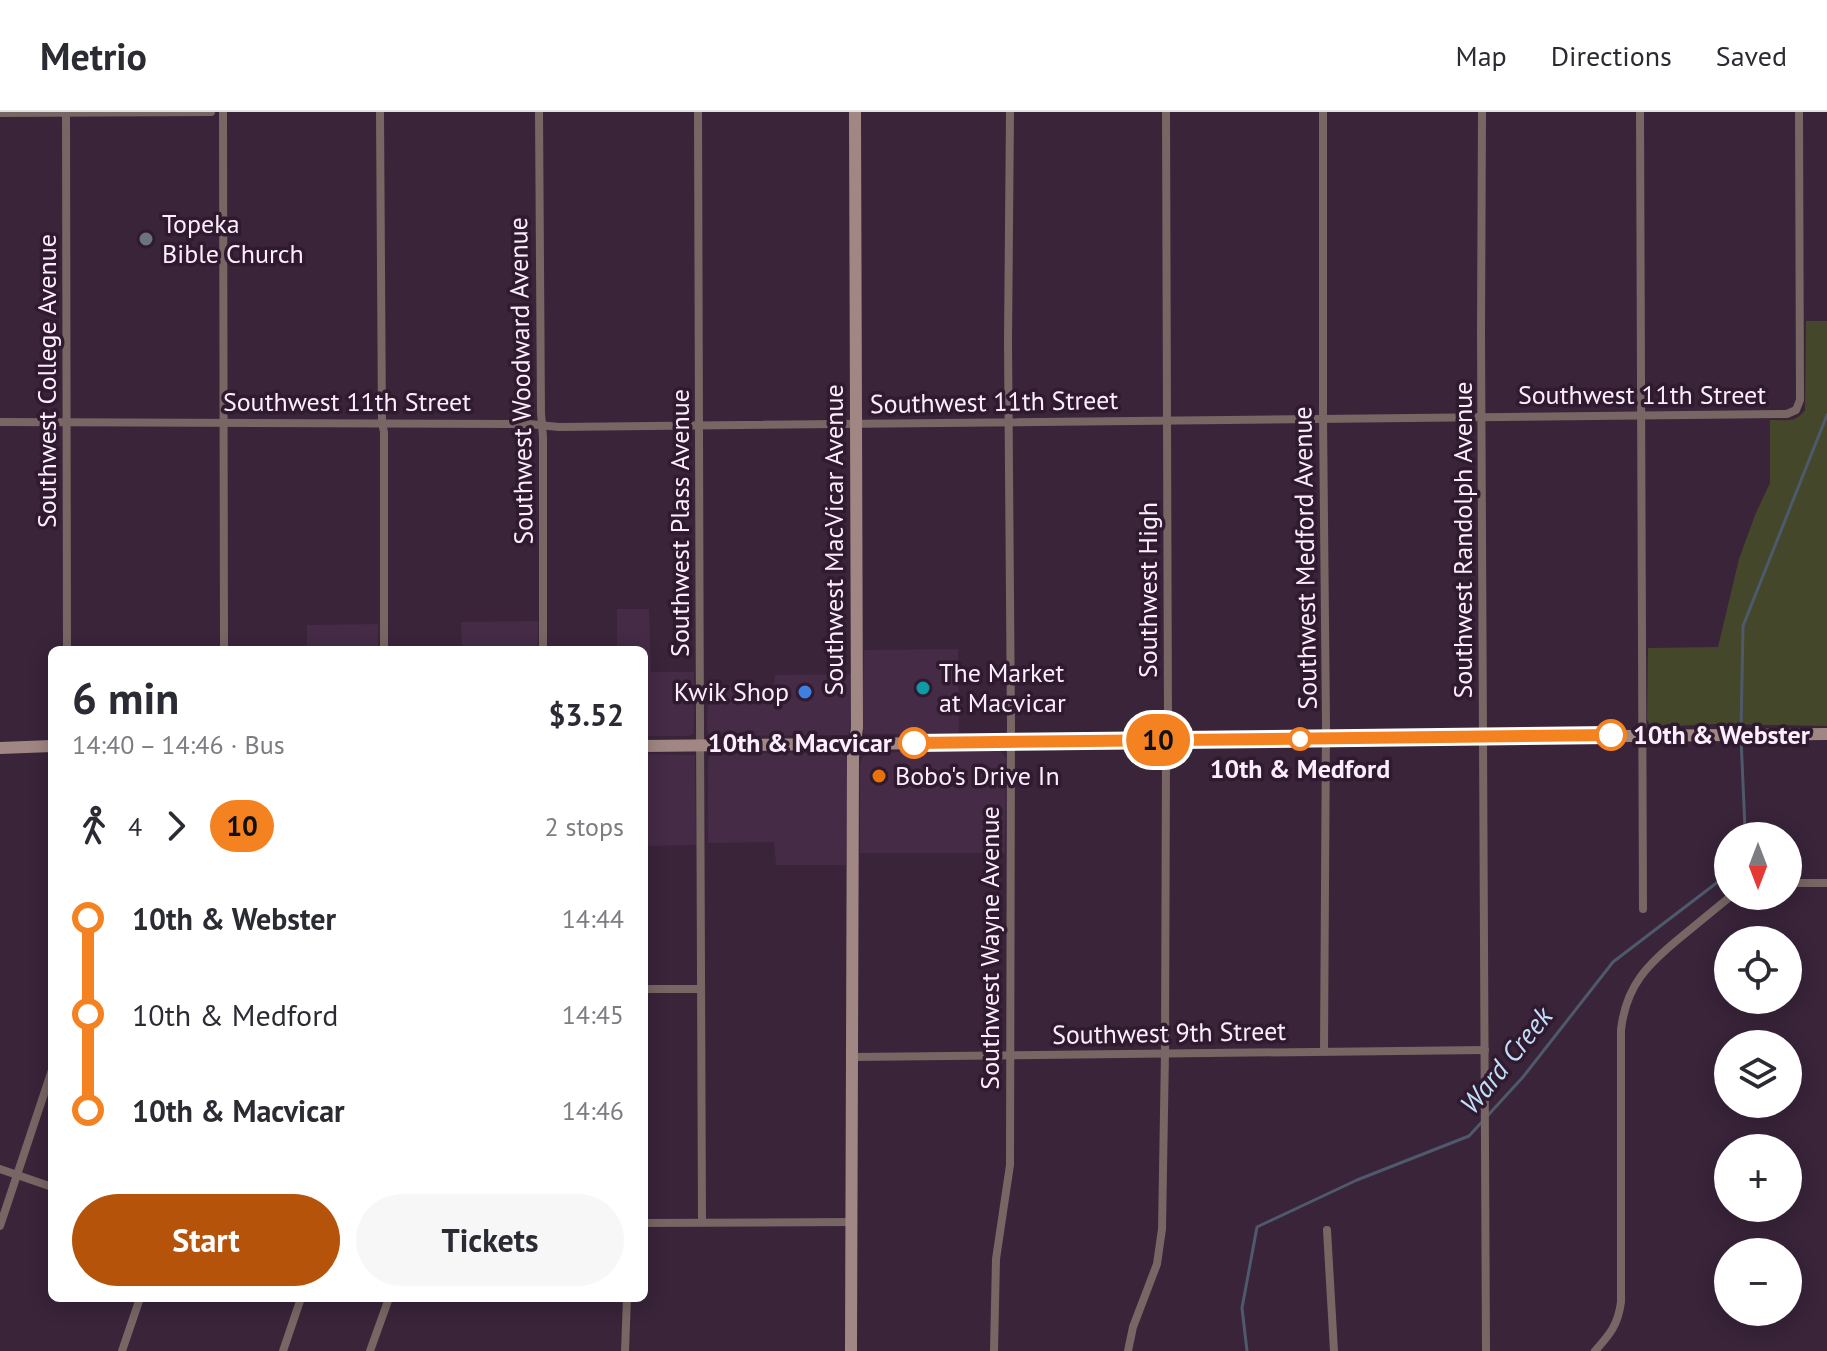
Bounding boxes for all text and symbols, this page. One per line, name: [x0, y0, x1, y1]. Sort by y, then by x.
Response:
text: Metrio: [40, 31, 147, 80]
text: Map: [1456, 37, 1507, 74]
text: Directions: [1551, 37, 1672, 74]
text: Saved: [1716, 37, 1787, 74]
place label: Topeka Bible Church: [162, 207, 304, 270]
street label: Southwest Woodward Avenue: [501, 217, 540, 545]
marker: Topeka Bible Church: [137, 230, 155, 248]
street label: Southwest College Avenue: [30, 234, 63, 528]
street label: Southwest 11th Street: [1518, 378, 1766, 411]
street label: Southwest Randolph Avenue: [1446, 382, 1479, 698]
street label: Southwest 11th Street: [870, 383, 1119, 420]
street label: Southwest MacVicar Avenue: [817, 384, 850, 696]
street label: Southwest 11th Street: [223, 385, 471, 418]
street label: Southwest Plass Avenue: [663, 389, 696, 657]
street label: Southwest Medford Avenue: [1285, 406, 1324, 710]
street label: Southwest High: [1131, 502, 1164, 678]
place label: The Market at Macvicar: [939, 656, 1066, 719]
text: 6 min: [72, 669, 179, 726]
place label: Kwik Shop: [674, 675, 789, 708]
marker: The Market at Macvicar: [914, 679, 932, 697]
marker: Kwik Shop: [796, 683, 814, 701]
text: $3.52: [549, 695, 624, 734]
line badge: 10: [1122, 714, 1194, 766]
place label: 10th & Webster: [1633, 718, 1811, 751]
marker: 10th & Webster: [1596, 720, 1626, 750]
text: 10: [1142, 721, 1174, 758]
place label: 10th & Macvicar: [708, 726, 893, 759]
text: 14:40 – 14:46 · Bus: [72, 728, 285, 761]
marker: 10th & Macvicar: [899, 728, 929, 758]
marker: 10th & Medford: [1289, 728, 1311, 750]
place label: 10th & Medford: [1210, 752, 1390, 785]
place label: Bobo's Drive In: [895, 759, 1060, 792]
marker: Bobo's Drive In: [870, 767, 888, 785]
icon: walk: [72, 804, 116, 848]
icon: forward: [154, 804, 198, 848]
street label: Southwest Wayne Avenue: [973, 806, 1006, 1090]
text: 10: [226, 807, 258, 844]
text: 4: [128, 810, 142, 843]
text: 2 stops: [544, 810, 624, 843]
north arrow: [1714, 822, 1802, 910]
map controls: [1714, 822, 1802, 1326]
text: 10th & Webster: [132, 899, 336, 938]
text: 14:44: [562, 902, 624, 935]
button: locate: [1714, 926, 1802, 1014]
text: 10th & Medford: [132, 995, 339, 1034]
water label: Ward Creek: [1451, 997, 1561, 1121]
text: 14:45: [562, 998, 624, 1031]
street label: Southwest 9th Street: [1052, 1014, 1286, 1051]
button: layers: [1714, 1030, 1802, 1118]
text: 10th & Macvicar: [132, 1091, 345, 1130]
text: 14:46: [562, 1094, 624, 1127]
button: +: [1714, 1134, 1802, 1222]
button: Start: [72, 1194, 340, 1286]
button: Tickets: [356, 1194, 624, 1286]
button: −: [1714, 1238, 1802, 1326]

